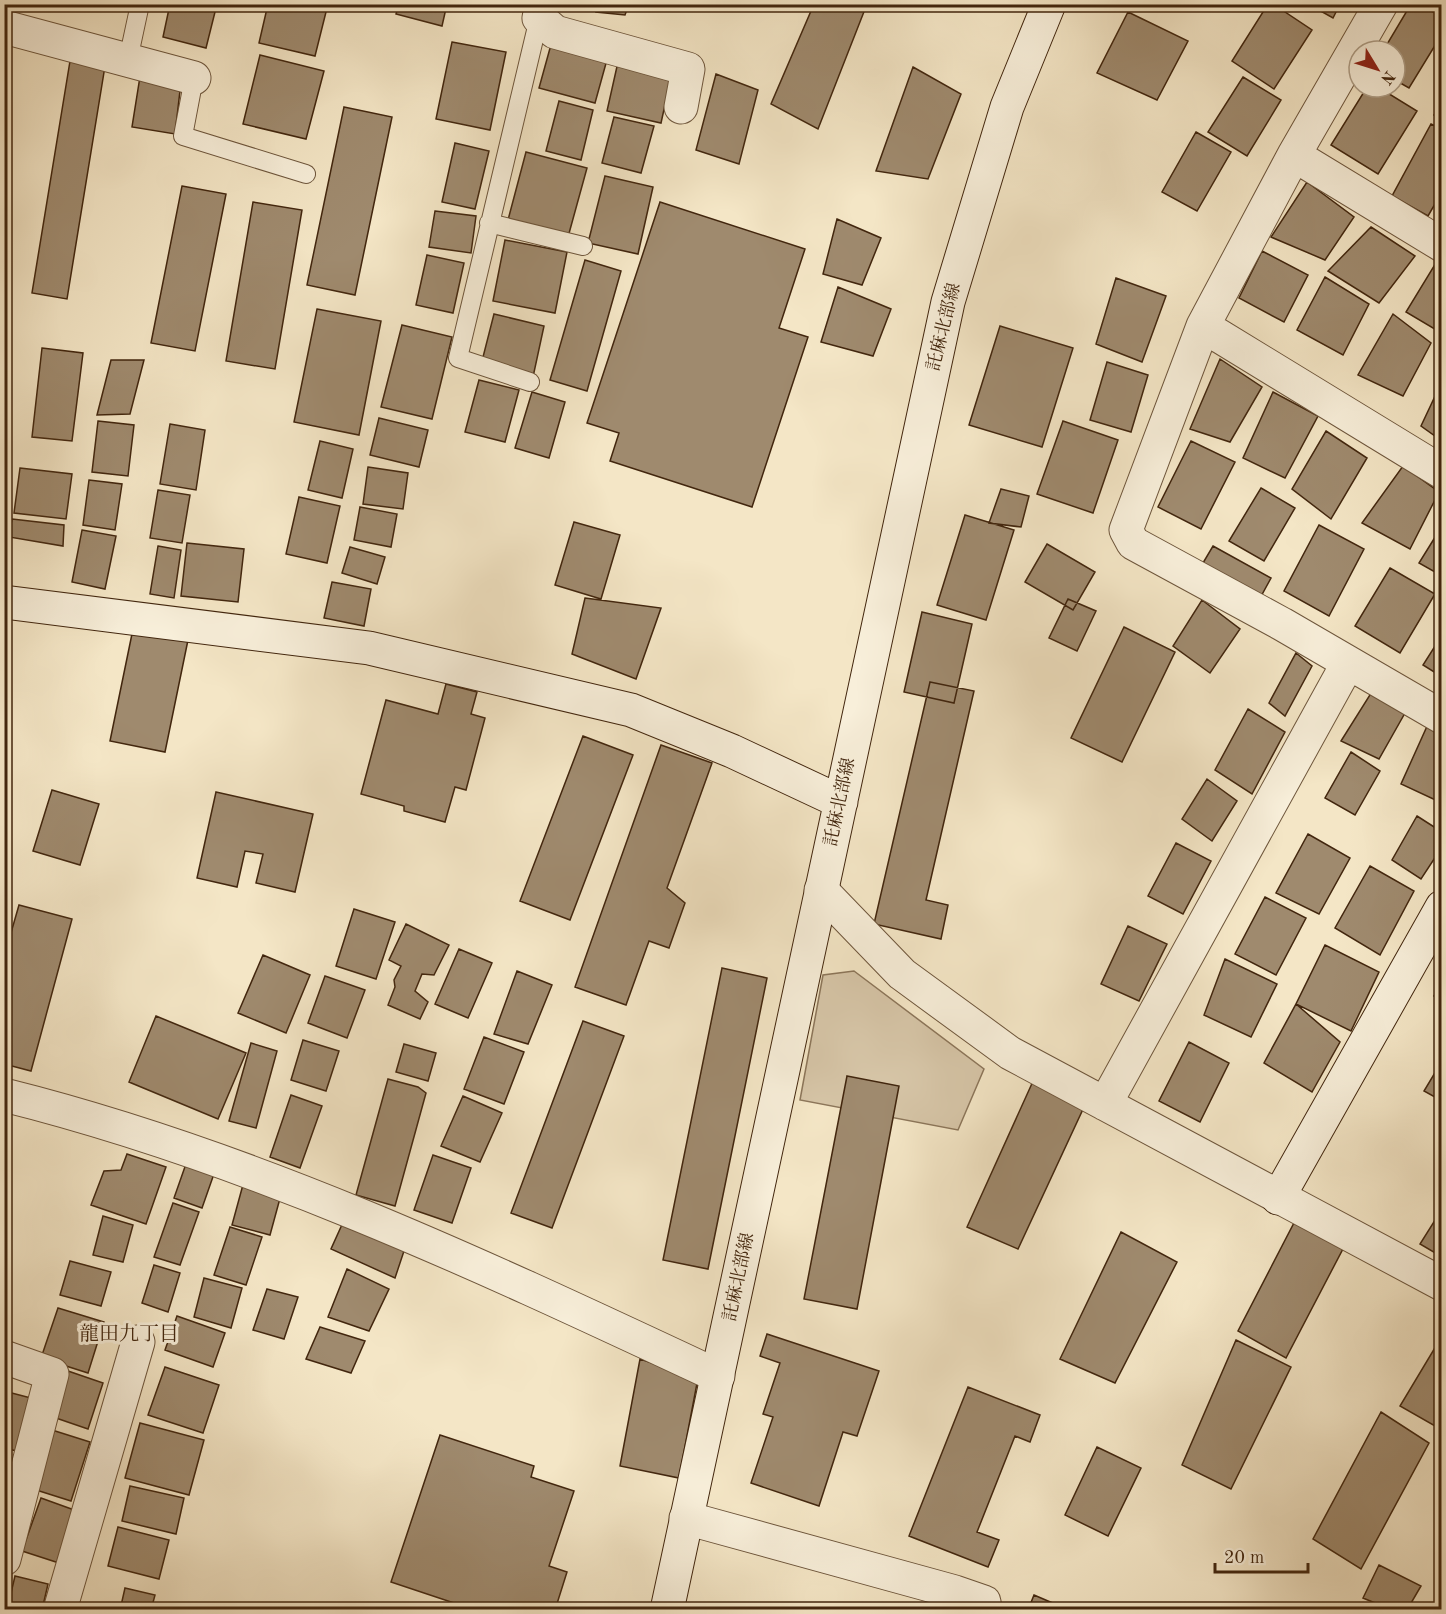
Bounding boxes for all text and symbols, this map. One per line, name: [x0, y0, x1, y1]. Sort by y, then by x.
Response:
north arrow: [1347, 39, 1407, 99]
text: N: [1377, 67, 1397, 87]
street label: 託麻北部線: [922, 281, 964, 373]
street label: 託麻北部線: [820, 756, 858, 848]
street label: 託麻北部線: [719, 1231, 757, 1323]
district label: 龍田九丁目: [79, 1323, 179, 1345]
scale bar: [1215, 1536, 1308, 1574]
text: 20 m: [1224, 1549, 1264, 1567]

